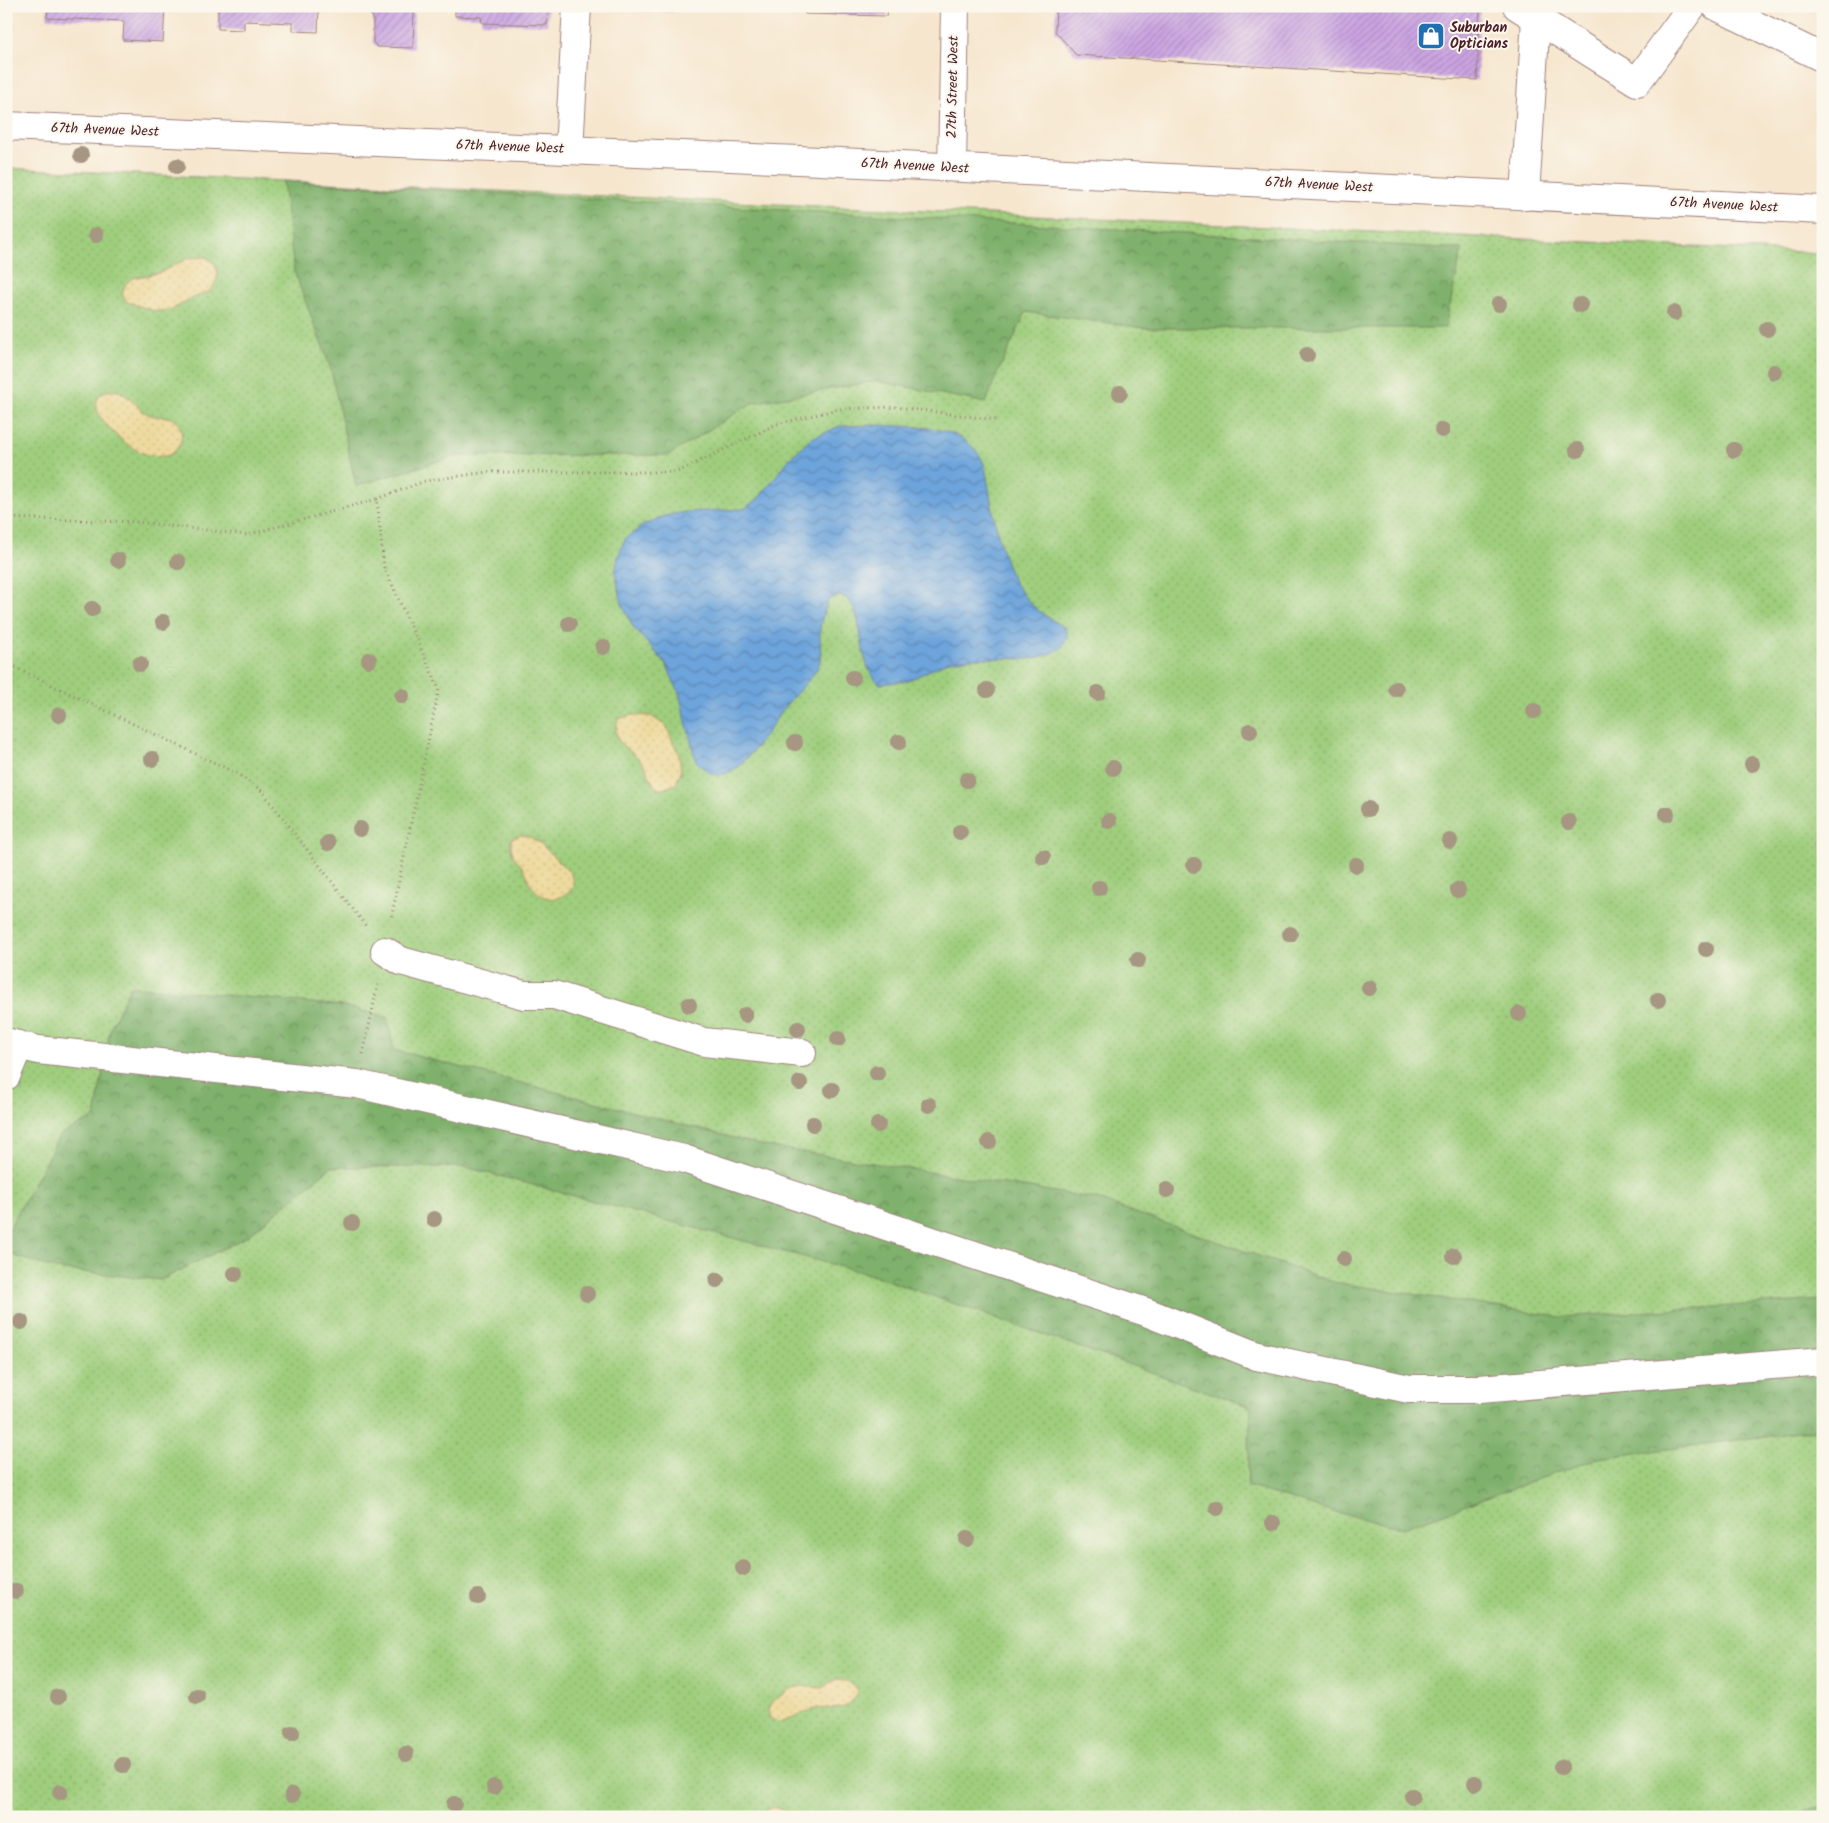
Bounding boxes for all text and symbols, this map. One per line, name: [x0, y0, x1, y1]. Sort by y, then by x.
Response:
place label: Suburban Opticians: [1450, 17, 1509, 55]
shop icon: Suburban Opticians: [1416, 21, 1446, 51]
street label: 27th Street West: [941, 35, 965, 139]
street label: 67th Avenue West: [51, 117, 160, 143]
street label: 67th Avenue West: [456, 134, 565, 160]
street label: 67th Avenue West: [860, 152, 970, 180]
street label: 67th Avenue West: [1264, 171, 1374, 199]
street label: 67th Avenue West: [1669, 191, 1779, 219]

